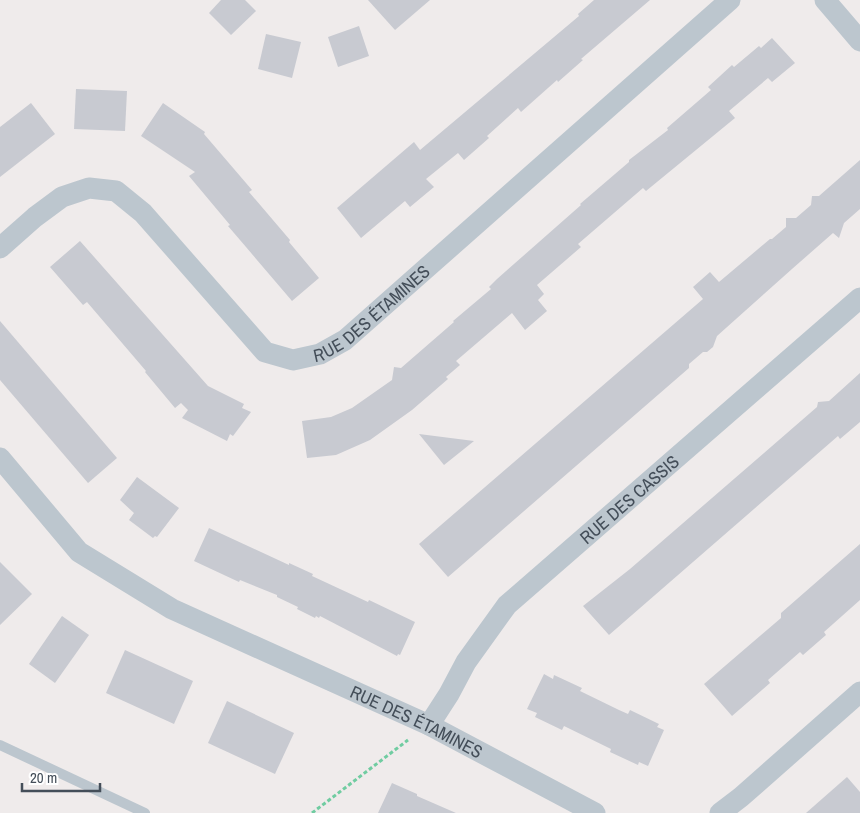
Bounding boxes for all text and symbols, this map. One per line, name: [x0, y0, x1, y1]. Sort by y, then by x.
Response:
street label: RUE DES ÉTAMINES: [311, 258, 435, 368]
street label: RUE DES CASSIS: [574, 449, 684, 549]
street label: RUE DES ÉTAMINES: [346, 679, 487, 764]
scale bar: [22, 760, 100, 792]
text: 20 m: [30, 767, 57, 788]

